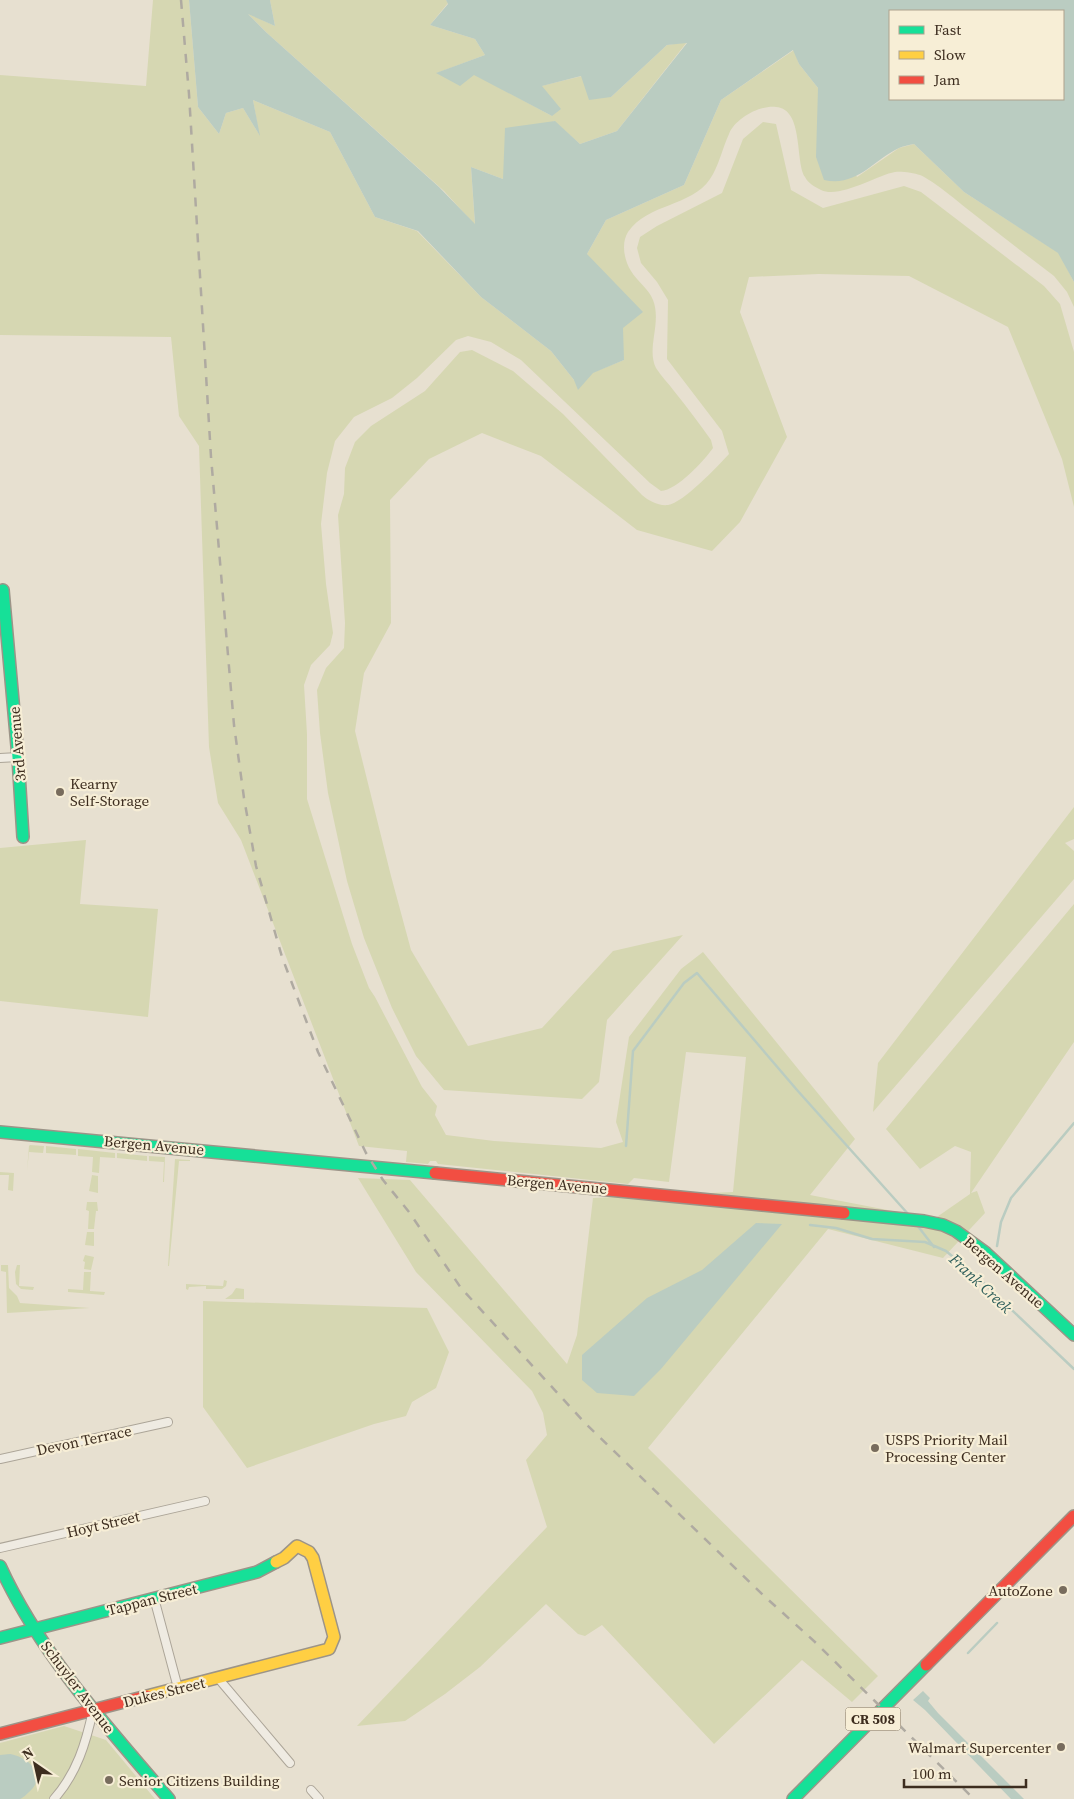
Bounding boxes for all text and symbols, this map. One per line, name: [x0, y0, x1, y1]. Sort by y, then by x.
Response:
legend: [889, 10, 1064, 100]
text: Fast: [934, 19, 961, 40]
text: Slow: [934, 44, 966, 65]
text: Jam: [933, 69, 961, 90]
street label: 3rd Avenue: [3, 705, 31, 782]
place label: Kearny Self-Storage: [70, 773, 150, 811]
marker: Kearny Self-Storage: [54, 786, 66, 798]
street label: Bergen Avenue: [103, 1130, 205, 1160]
street label: Bergen Avenue: [506, 1169, 608, 1199]
street label: Bergen Avenue: [959, 1231, 1049, 1313]
water label: Frank Creek: [944, 1247, 1018, 1318]
street label: Devon Terrace: [34, 1420, 134, 1460]
place label: USPS Priority Mail Processing Center: [885, 1429, 1008, 1467]
marker: USPS Priority Mail Processing Center: [869, 1442, 881, 1454]
street label: Hoyt Street: [64, 1505, 142, 1543]
street label: Tappan Street: [105, 1578, 199, 1620]
place label: AutoZone: [988, 1580, 1053, 1601]
marker: AutoZone: [1057, 1584, 1069, 1596]
street label: Schuyler Avenue: [36, 1636, 120, 1738]
street label: Dukes Street: [121, 1672, 207, 1712]
road number: CR 508: [846, 1708, 900, 1730]
place label: Walmart Supercenter: [908, 1737, 1052, 1758]
north arrow: [10, 1739, 60, 1789]
marker: Walmart Supercenter: [1055, 1741, 1067, 1753]
text: N: [18, 1742, 38, 1764]
scale bar: [904, 1756, 1026, 1788]
text: 100 m: [912, 1763, 952, 1784]
place label: Senior Citizens Building: [119, 1770, 280, 1791]
marker: Senior Citizens Building: [103, 1774, 115, 1786]

